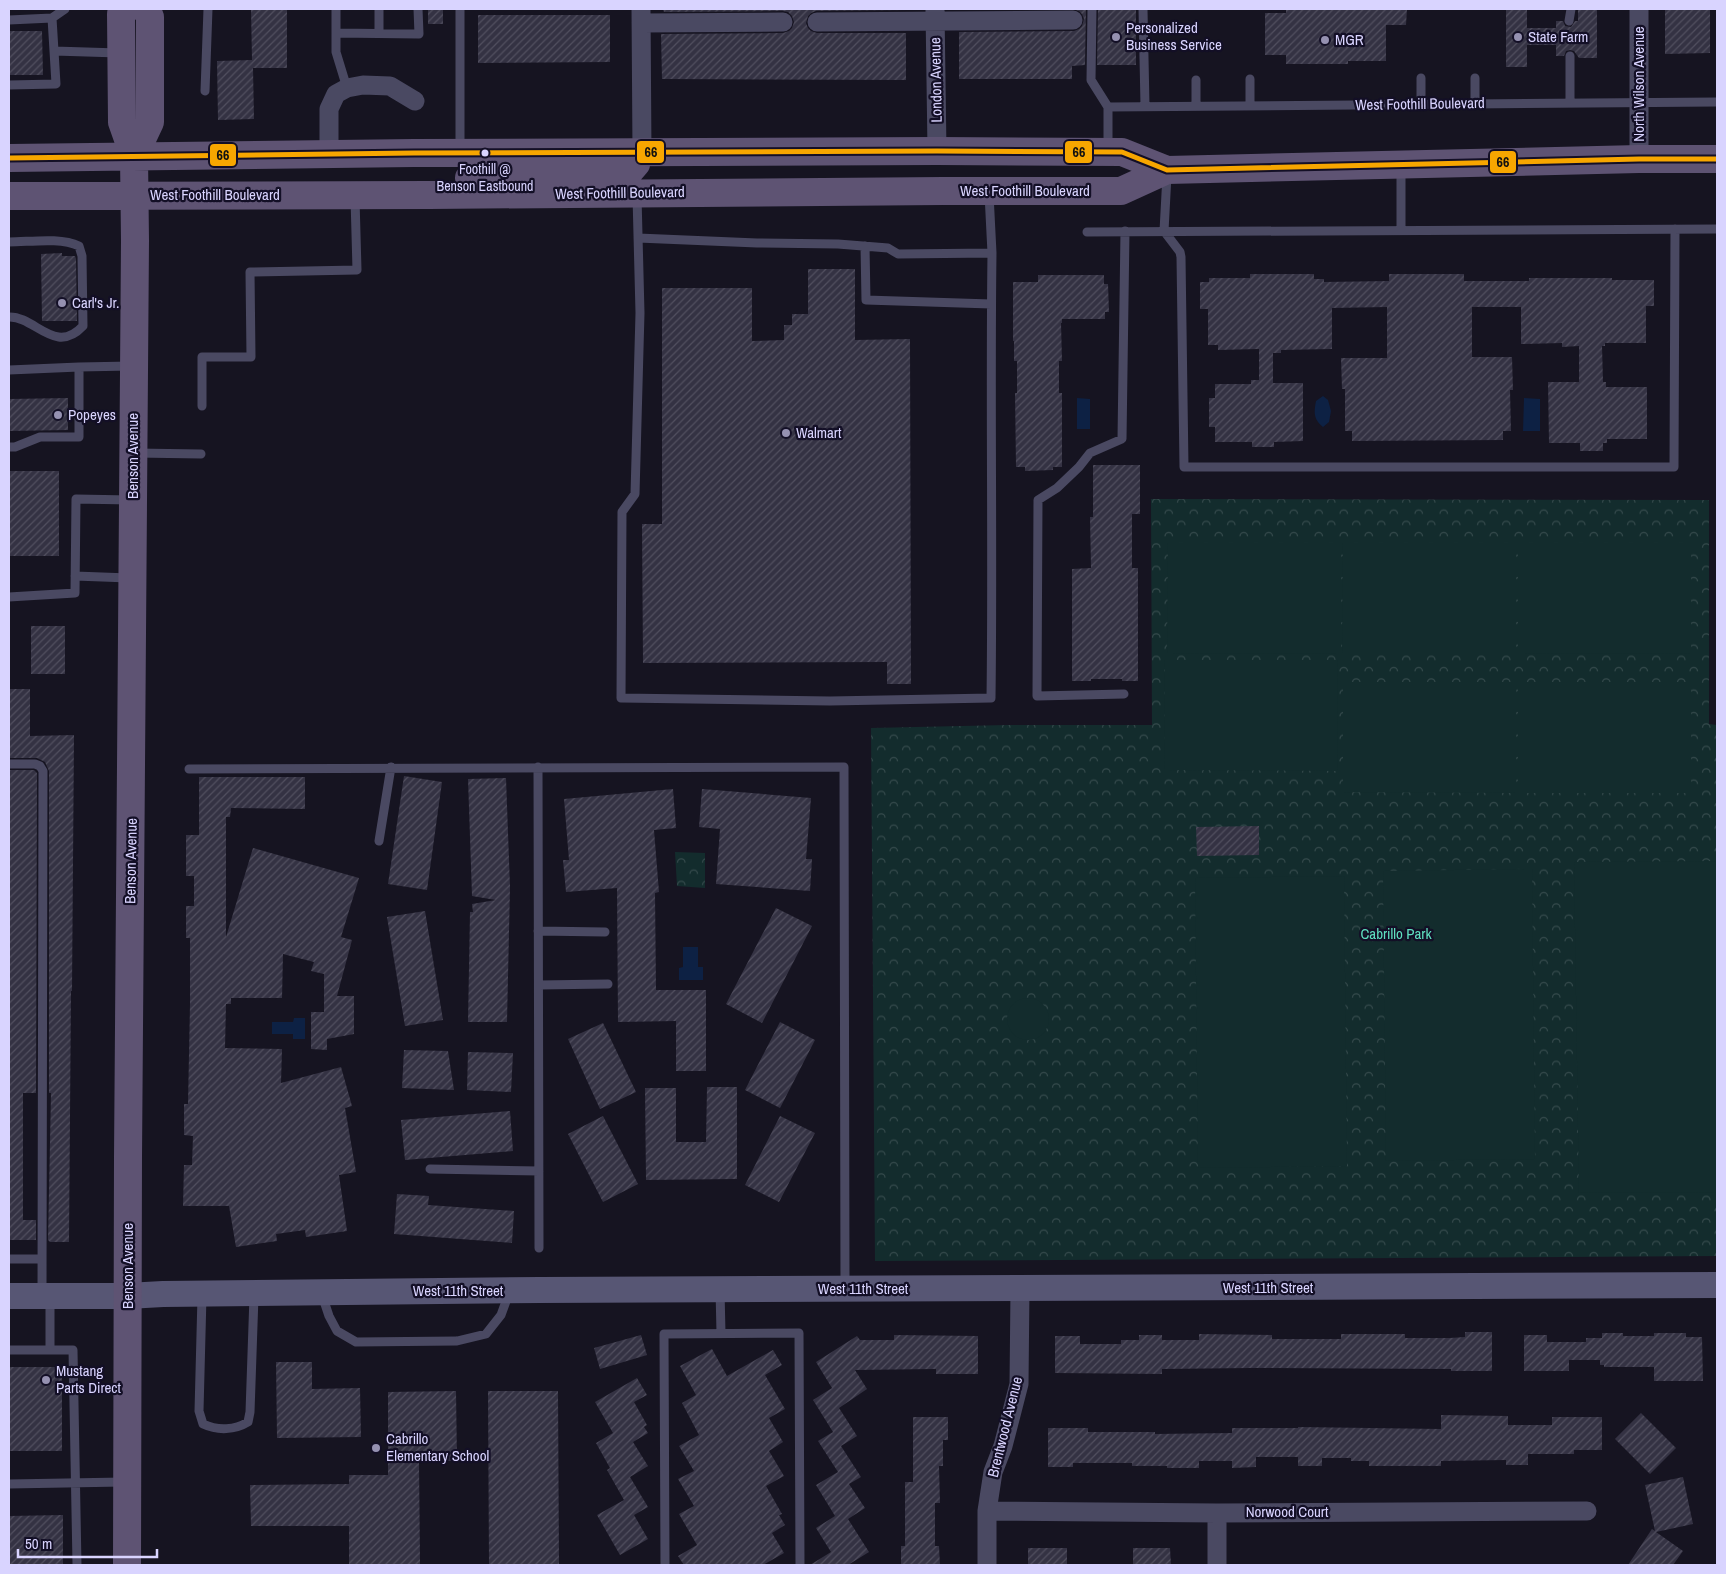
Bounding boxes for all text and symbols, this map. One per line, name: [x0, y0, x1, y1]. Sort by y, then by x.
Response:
place label: Personalized Business Service: [1126, 17, 1222, 55]
place label: State Farm: [1528, 26, 1588, 47]
street label: North Wilson Avenue: [1628, 26, 1649, 142]
place label: MGR: [1335, 29, 1364, 50]
marker: Personalized Business Service: [1110, 31, 1122, 43]
marker: State Farm: [1512, 31, 1524, 43]
marker: MGR: [1319, 34, 1331, 46]
street label: London Avenue: [924, 37, 947, 123]
street label: West Foothill Boulevard: [1355, 92, 1485, 115]
line badge: 66: [636, 140, 665, 164]
line badge: 66: [1064, 140, 1093, 164]
line badge: 66: [209, 143, 237, 167]
text: 66: [645, 143, 657, 161]
text: 66: [1073, 143, 1085, 161]
text: 66: [217, 146, 229, 164]
marker: Foothill @ Benson Eastbound: [480, 148, 490, 158]
line badge: 66: [1489, 150, 1517, 174]
text: 66: [1497, 153, 1509, 171]
place label: Foothill @ Benson Eastbound: [436, 160, 534, 195]
street label: West Foothill Boulevard: [960, 180, 1090, 201]
street label: West Foothill Boulevard: [555, 181, 685, 204]
street label: West Foothill Boulevard: [150, 184, 280, 205]
place label: Carl's Jr.: [72, 292, 119, 313]
marker: Carl's Jr.: [56, 297, 68, 309]
place label: Popeyes: [68, 404, 116, 425]
marker: Popeyes: [52, 409, 64, 421]
street label: Benson Avenue: [122, 413, 143, 499]
place label: Walmart: [796, 422, 842, 443]
marker: Walmart: [780, 427, 792, 439]
street label: Benson Avenue: [119, 818, 142, 904]
park label: Cabrillo Park: [1360, 923, 1432, 944]
street label: Benson Avenue: [117, 1223, 138, 1309]
street label: West 11th Street: [1223, 1277, 1314, 1298]
street label: West 11th Street: [818, 1278, 909, 1299]
street label: West 11th Street: [413, 1280, 504, 1301]
place label: Mustang Parts Direct: [56, 1360, 122, 1398]
marker: Mustang Parts Direct: [40, 1374, 52, 1386]
street label: Brentwood Avenue: [982, 1374, 1027, 1479]
place label: Cabrillo Elementary School: [386, 1428, 489, 1466]
marker: Cabrillo Elementary School: [370, 1442, 382, 1454]
street label: Norwood Court: [1246, 1501, 1329, 1522]
scale bar: [18, 1526, 156, 1558]
text: 50 m: [25, 1533, 52, 1554]

